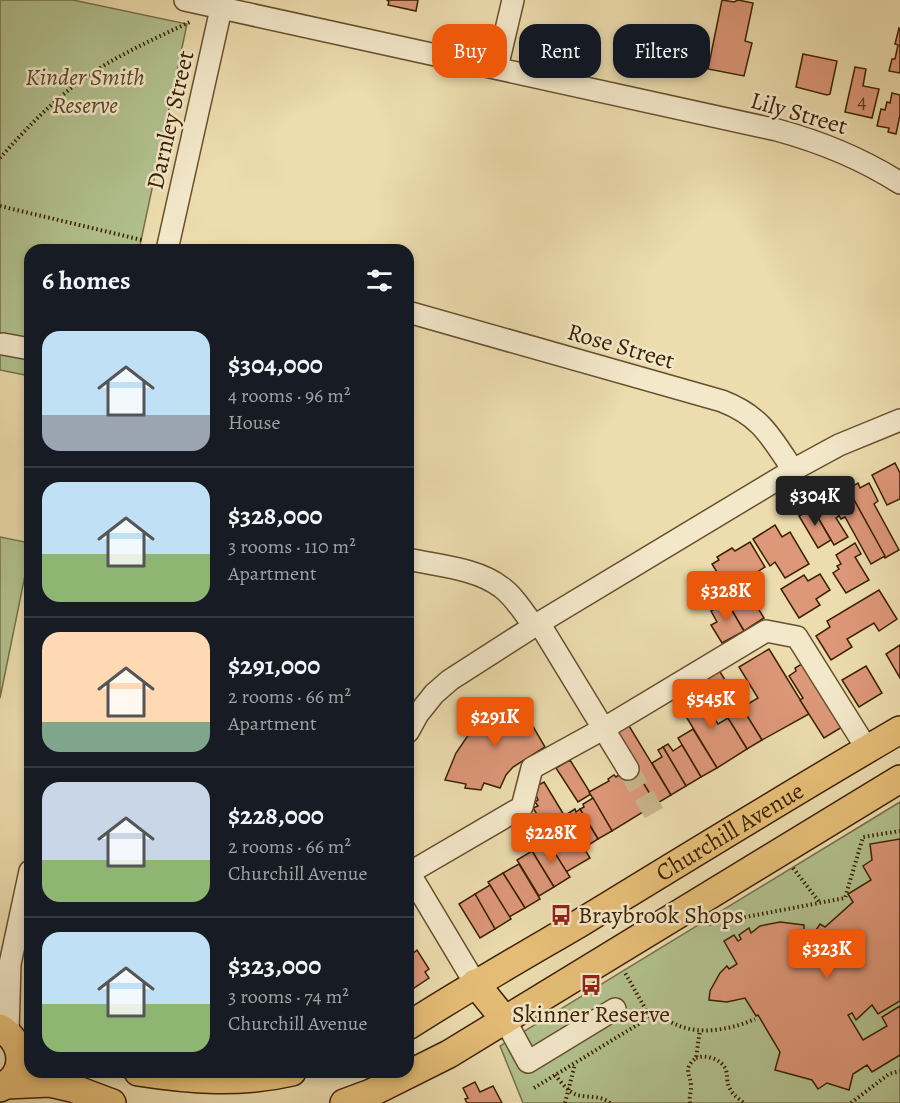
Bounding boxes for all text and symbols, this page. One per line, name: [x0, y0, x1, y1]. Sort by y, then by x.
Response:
chip: Buy: [432, 24, 507, 78]
chip: Rent: [519, 24, 601, 78]
chip: Filters: [613, 24, 710, 78]
street label: Darnley Street: [138, 47, 202, 193]
park label: Kinder Smith Reserve: [25, 61, 145, 121]
street label: Lily Street: [747, 84, 851, 142]
house number: 4: [857, 87, 867, 115]
text: 6 homes: [42, 263, 131, 298]
icon: filters: [363, 264, 396, 297]
street label: Rose Street: [564, 315, 678, 377]
text: $304,000: [228, 347, 323, 382]
icon: home: [90, 355, 162, 427]
text: 4 rooms · 96 m²: [228, 382, 350, 409]
text: House: [228, 409, 280, 436]
pin: $304K: [773, 476, 857, 527]
text: $304K: [790, 482, 840, 509]
text: $328,000: [228, 498, 323, 533]
icon: home: [90, 506, 162, 578]
text: 3 rooms · 110 m²: [228, 533, 356, 560]
text: Apartment: [228, 560, 317, 587]
pin: $328K: [684, 571, 768, 622]
text: $328K: [701, 577, 751, 604]
text: $291,000: [228, 648, 320, 683]
icon: home: [90, 656, 162, 728]
pin: $545K: [669, 679, 753, 730]
text: 2 rooms · 66 m²: [228, 683, 351, 710]
text: $545K: [687, 685, 735, 712]
pin: $291K: [453, 697, 537, 748]
text: $291K: [471, 703, 519, 730]
text: Apartment: [228, 710, 317, 737]
street label: Churchill Avenue: [650, 775, 810, 889]
text: $228,000: [228, 798, 324, 833]
icon: home: [90, 806, 162, 878]
pin: $228K: [509, 813, 593, 864]
text: $228K: [525, 819, 577, 846]
text: 2 rooms · 66 m²: [228, 833, 351, 860]
text: Churchill Avenue: [228, 860, 368, 887]
place label: Braybrook Shops: [578, 899, 744, 931]
bus stop icon: Braybrook Shops: [549, 903, 573, 927]
pin: $323K: [785, 929, 869, 980]
text: $323K: [802, 935, 852, 962]
text: $323,000: [228, 948, 321, 983]
icon: home: [90, 956, 162, 1028]
bus stop icon: Skinner Reserve: [579, 973, 603, 997]
text: 3 rooms · 74 m²: [228, 983, 349, 1010]
place label: Skinner Reserve: [512, 998, 670, 1030]
text: Churchill Avenue: [228, 1010, 368, 1037]

